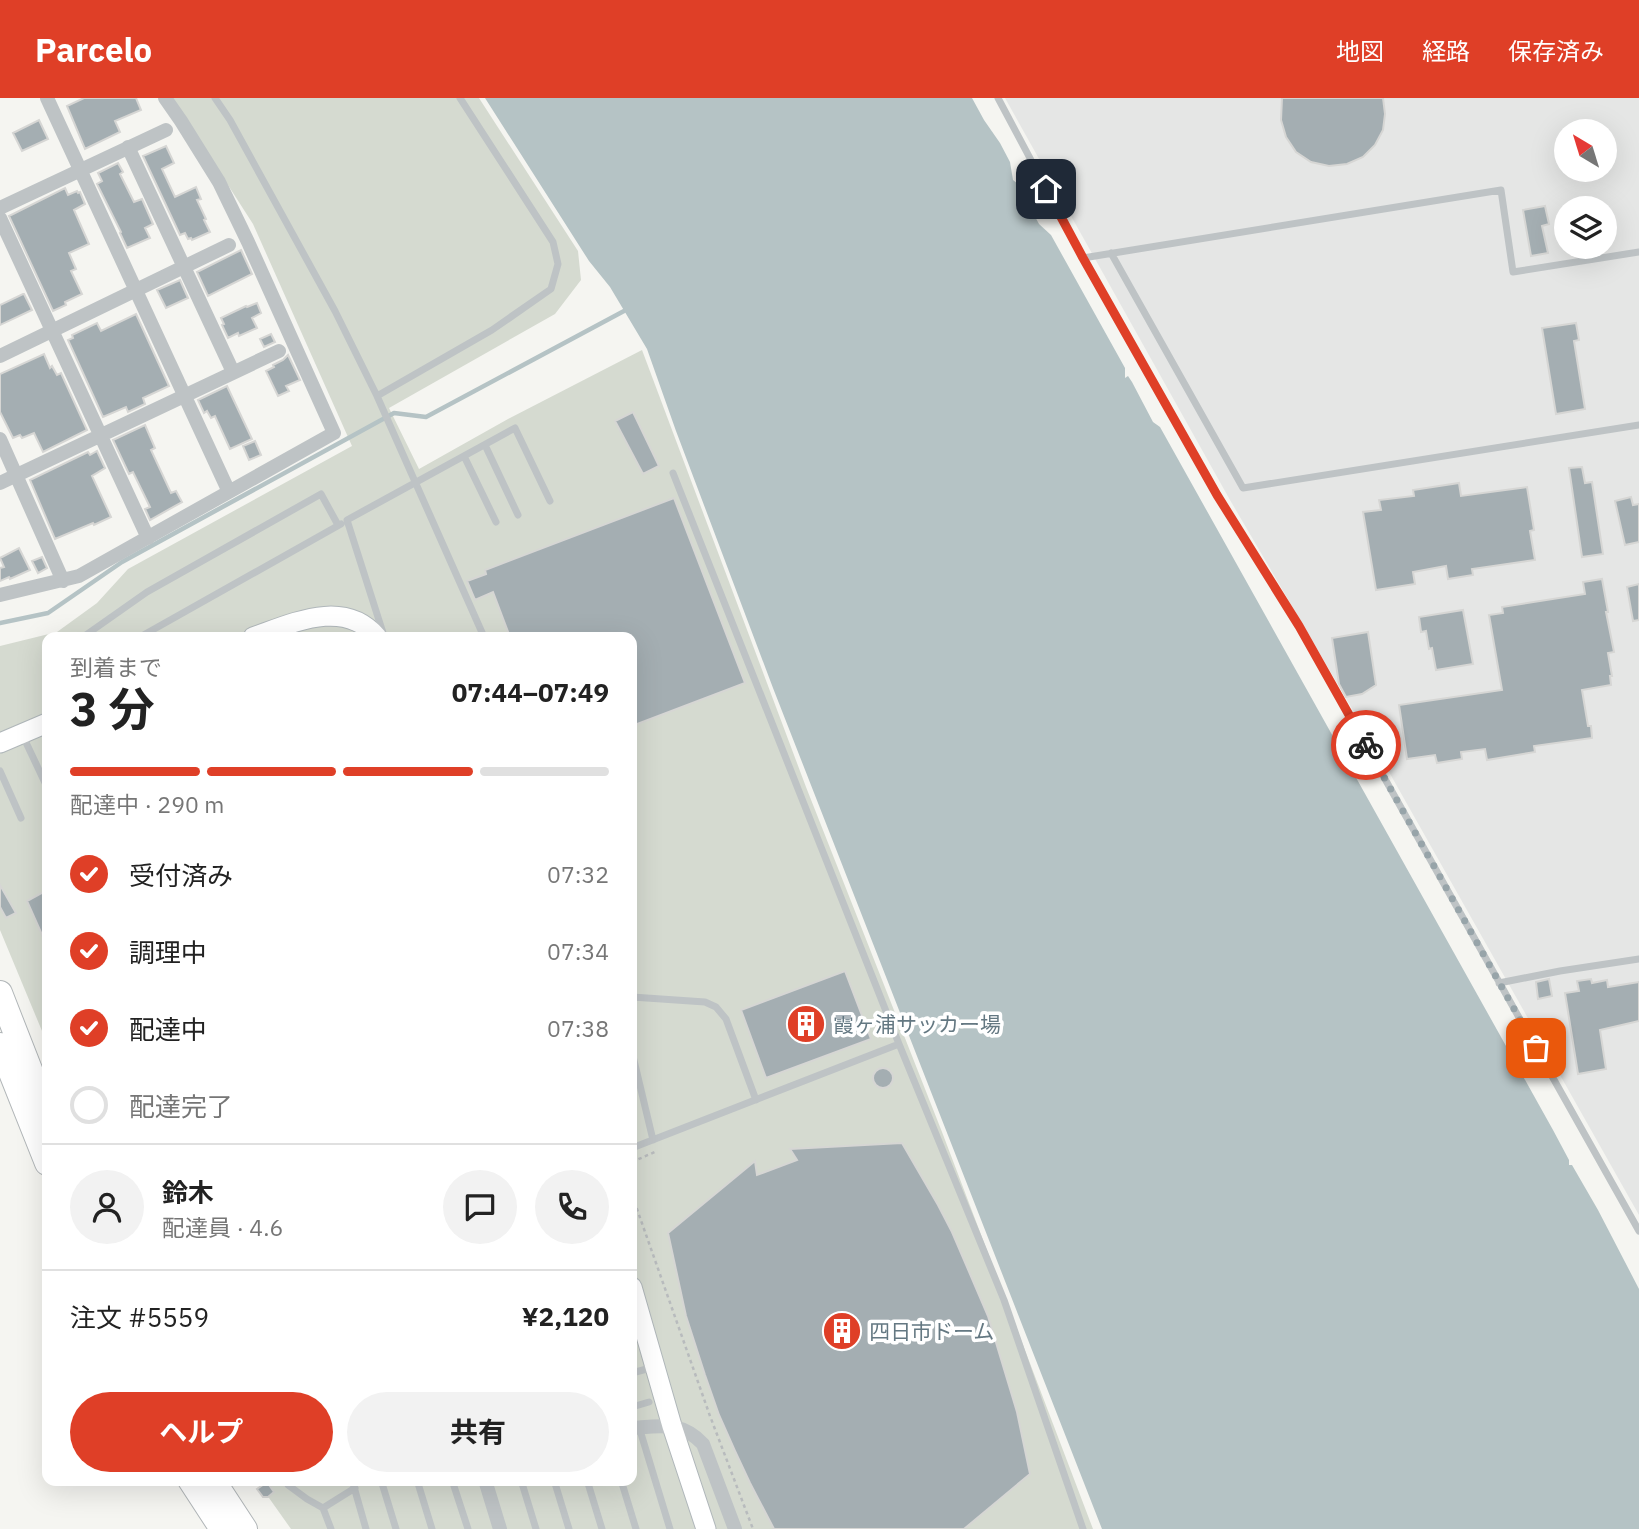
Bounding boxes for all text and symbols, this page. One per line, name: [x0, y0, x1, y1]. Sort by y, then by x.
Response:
text: Parcelo: [35, 28, 152, 71]
text: 地図: [1336, 35, 1384, 67]
text: 経路: [1422, 35, 1470, 67]
text: 保存済み: [1508, 35, 1604, 67]
north arrow: [1554, 119, 1617, 182]
map controls: [1554, 119, 1617, 259]
pin: [1016, 159, 1076, 219]
icon: home: [1027, 170, 1065, 208]
button: layers: [1554, 196, 1617, 259]
text: 到着まで: [70, 652, 162, 682]
text: 07:44–07:49: [452, 675, 609, 709]
text: 3 分: [70, 679, 154, 739]
courier: [1331, 710, 1401, 780]
icon: bike: [1347, 726, 1385, 764]
text: 配達中 · 290 m: [70, 789, 224, 819]
icon: check: [70, 855, 108, 893]
text: 受付済み: [129, 858, 233, 892]
text: 07:32: [547, 859, 609, 889]
icon: check: [70, 932, 108, 970]
text: 調理中: [129, 935, 207, 969]
text: 07:34: [547, 936, 609, 966]
building icon: 霞ヶ浦サッカー場: [785, 1003, 827, 1045]
icon: check: [70, 1009, 108, 1047]
place label: 霞ヶ浦サッカー場: [833, 1010, 1001, 1038]
text: 配達中: [129, 1012, 207, 1046]
text: 07:38: [547, 1013, 609, 1043]
pin: [1506, 1018, 1566, 1078]
icon: bag: [1517, 1029, 1555, 1067]
text: 配達完了: [129, 1089, 233, 1123]
button: person: [70, 1170, 144, 1244]
button: chat: [443, 1170, 517, 1244]
button: phone: [535, 1170, 609, 1244]
text: 鈴木: [162, 1175, 214, 1209]
text: 配達員 · 4.6: [162, 1212, 283, 1242]
text: ¥2,120: [522, 1299, 609, 1333]
text: 注文 #5559: [70, 1300, 209, 1334]
building icon: 四日市ドーム: [821, 1310, 863, 1352]
place label: 四日市ドーム: [869, 1317, 994, 1345]
button: ヘルプ: [70, 1392, 333, 1472]
button: 共有: [347, 1392, 609, 1472]

